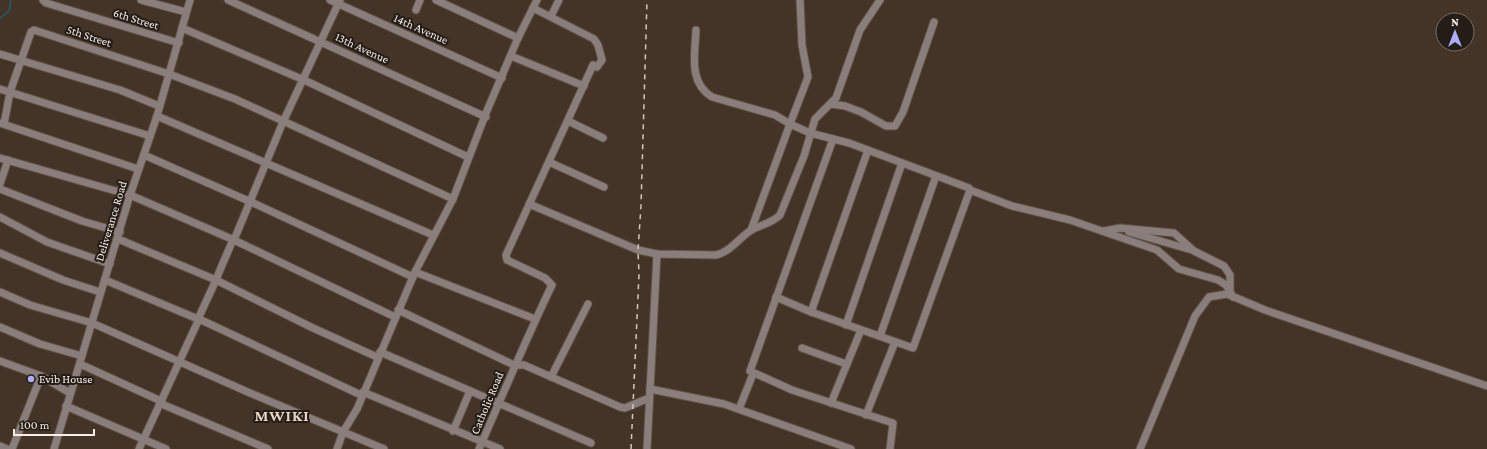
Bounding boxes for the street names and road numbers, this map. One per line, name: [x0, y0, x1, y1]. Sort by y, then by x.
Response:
street label: 6th Street: [112, 5, 161, 33]
street label: 14th Avenue: [392, 11, 450, 47]
street label: 5th Street: [65, 22, 114, 50]
street label: 13th Avenue: [333, 29, 391, 67]
street label: Deliverance Road: [92, 179, 130, 263]
street label: Catholic Road: [468, 369, 507, 436]

